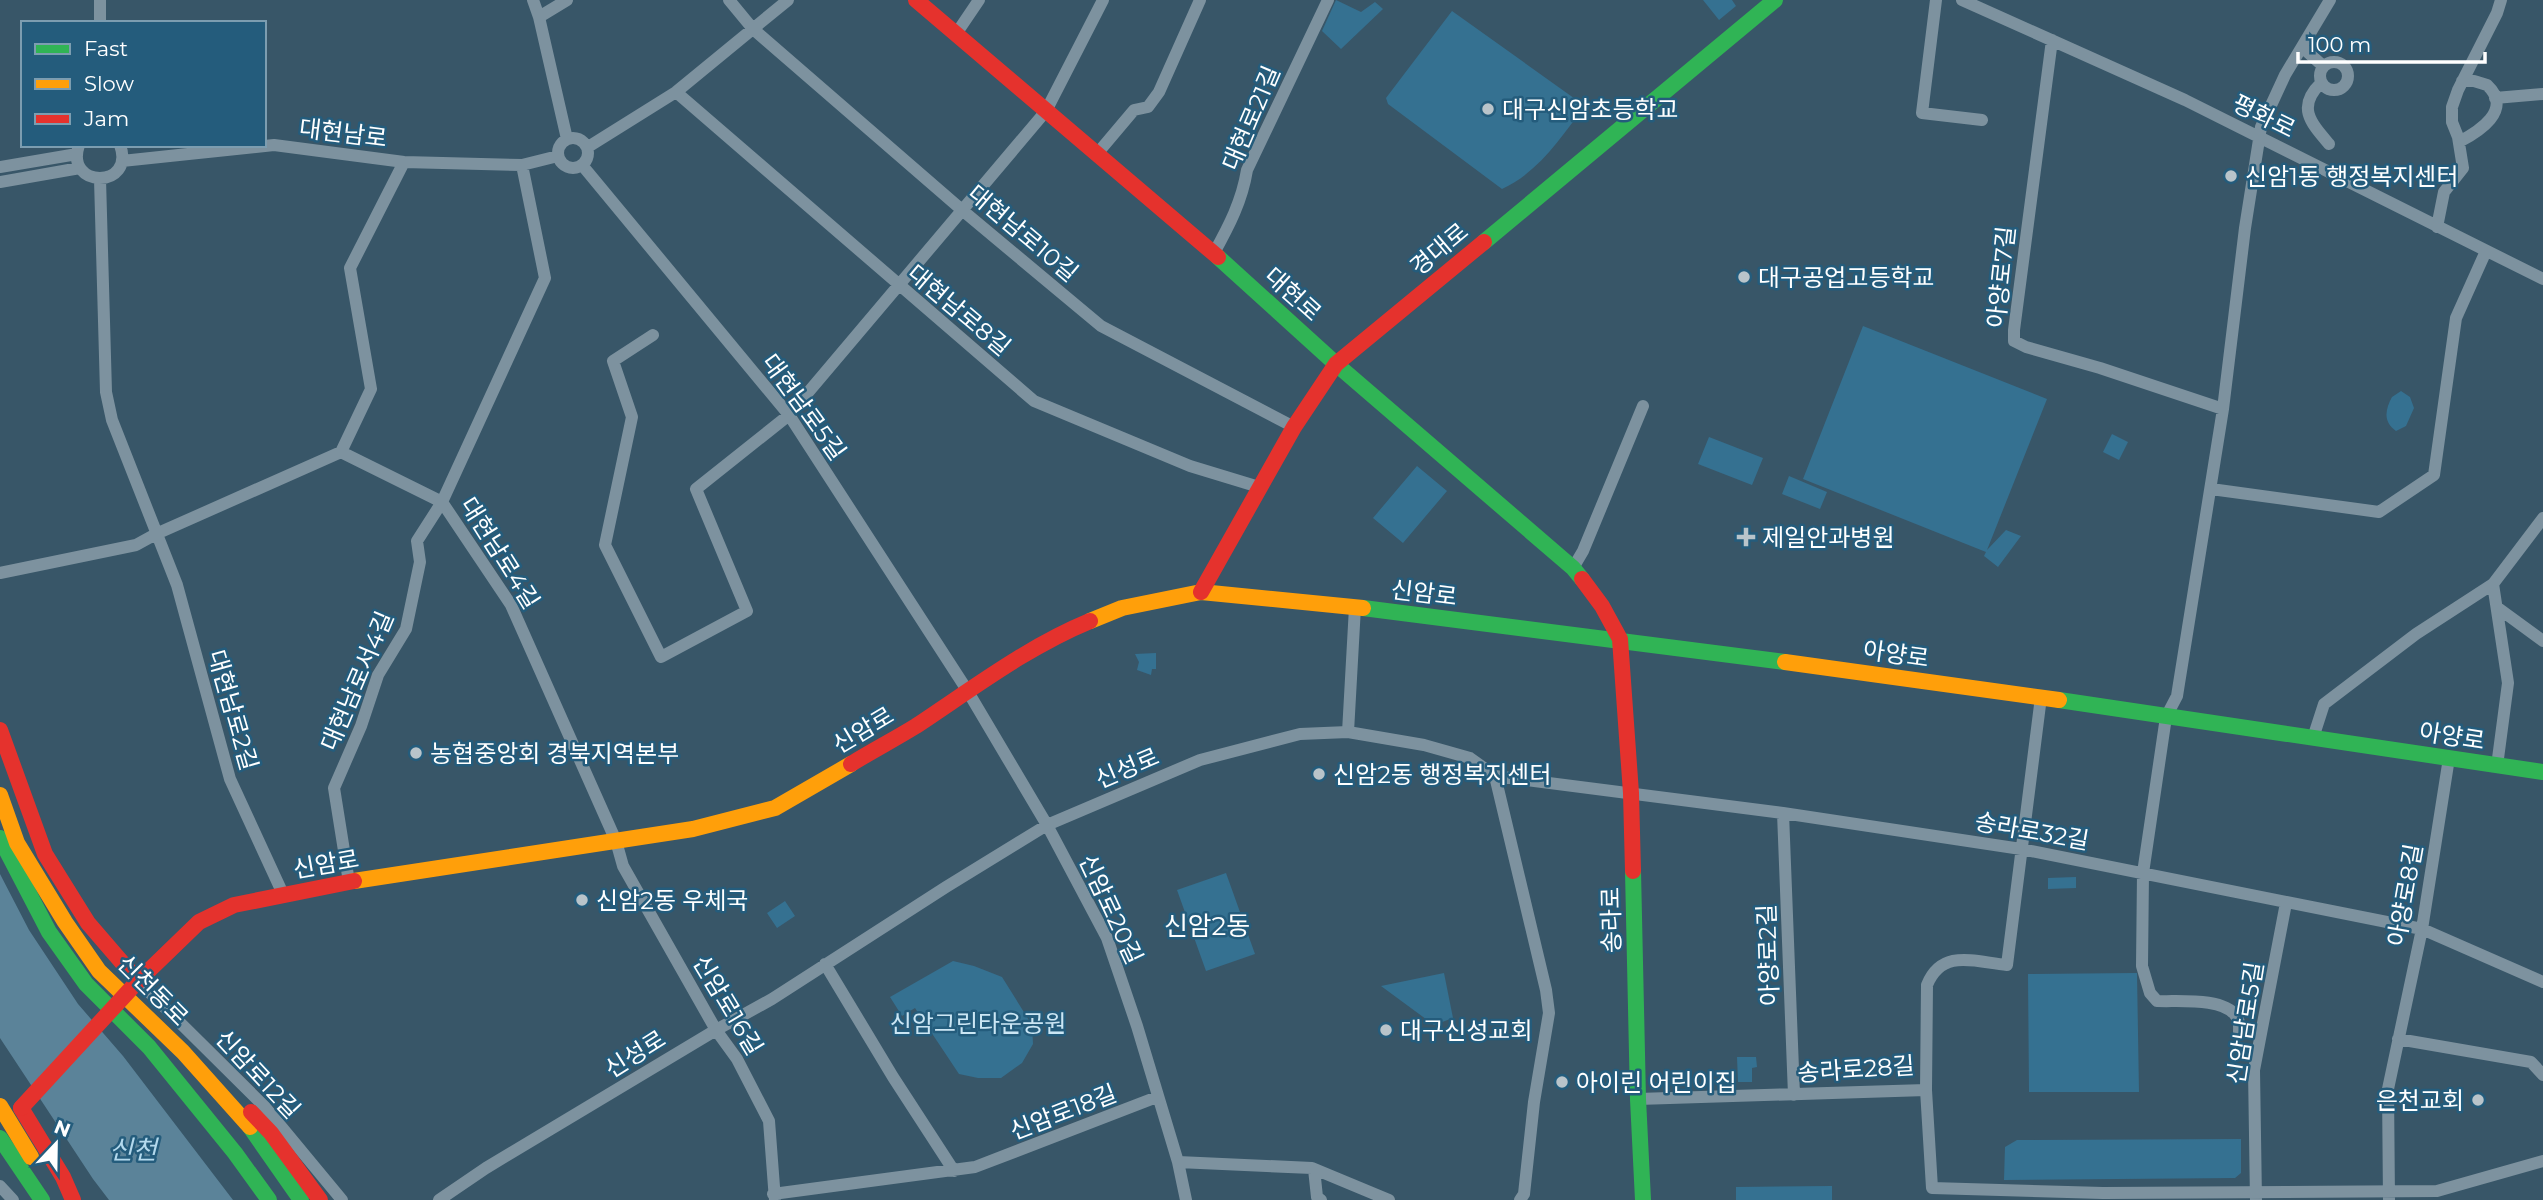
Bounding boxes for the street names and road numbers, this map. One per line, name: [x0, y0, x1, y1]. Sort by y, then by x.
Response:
street label: 대현로21길: [1216, 61, 1286, 175]
street label: 평화로: [2228, 88, 2300, 144]
street label: 대현남로: [297, 113, 389, 153]
street label: 대현남로10길: [962, 179, 1084, 287]
street label: 경대로: [1404, 217, 1474, 281]
street label: 아양로7길: [1981, 225, 2021, 329]
street label: 대현남로8길: [902, 258, 1016, 362]
street label: 대현로: [1259, 261, 1327, 327]
street label: 대현남로5길: [756, 348, 852, 466]
street label: 대현남로4길: [454, 492, 546, 614]
street label: 신암로: [1389, 575, 1459, 611]
street label: 대현남로서4길: [315, 607, 399, 755]
street label: 아양로: [1861, 635, 1931, 673]
street label: 대현남로2길: [202, 646, 264, 774]
street label: 신암로: [827, 701, 899, 759]
street label: 아양로: [2417, 716, 2487, 756]
street label: 신성로: [1091, 742, 1163, 794]
street label: 송라로32길: [1973, 807, 2091, 855]
street label: 아양로8길: [2382, 841, 2428, 949]
street label: 신암로: [291, 844, 361, 884]
street label: 신암로20길: [1073, 849, 1149, 969]
street label: 송라로: [1596, 887, 1626, 953]
street label: 아양로2길: [1752, 904, 1784, 1006]
street label: 신천동로: [112, 949, 194, 1031]
street label: 신암로16길: [687, 950, 769, 1060]
street label: 신암남로5길: [2221, 960, 2269, 1086]
street label: 신암로12길: [210, 1024, 306, 1124]
street label: 신성로: [599, 1024, 671, 1084]
street label: 송라로28길: [1796, 1050, 1916, 1088]
street label: 신암로18길: [1005, 1078, 1121, 1146]

